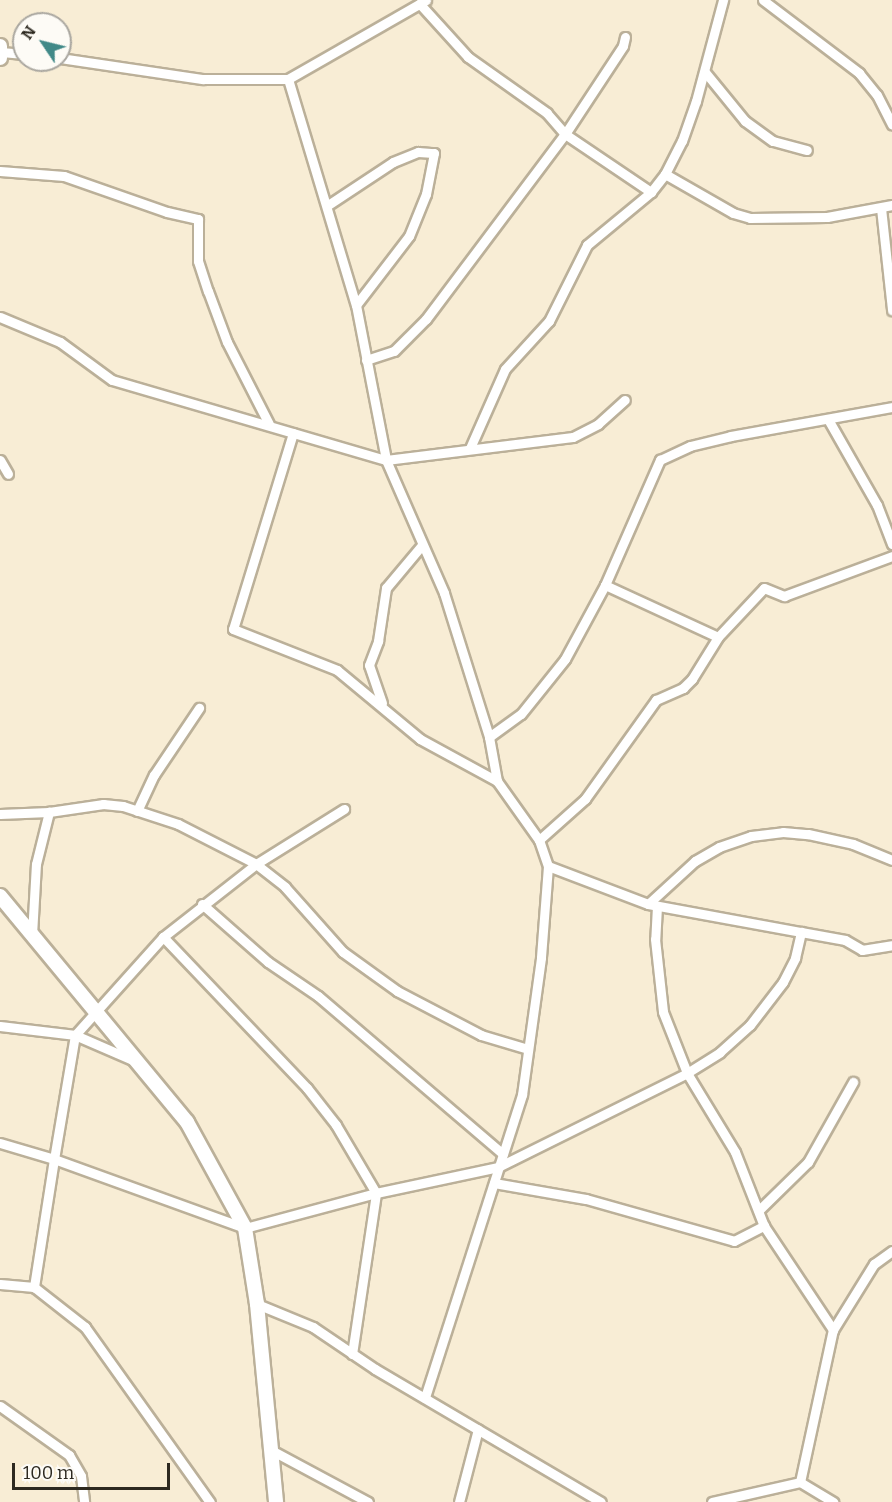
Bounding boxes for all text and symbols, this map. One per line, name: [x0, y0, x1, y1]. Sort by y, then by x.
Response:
north arrow: [12, 12, 72, 72]
text: N: [17, 22, 40, 43]
scale bar: [15, 1451, 172, 1489]
text: 100 m: [23, 1462, 74, 1484]

